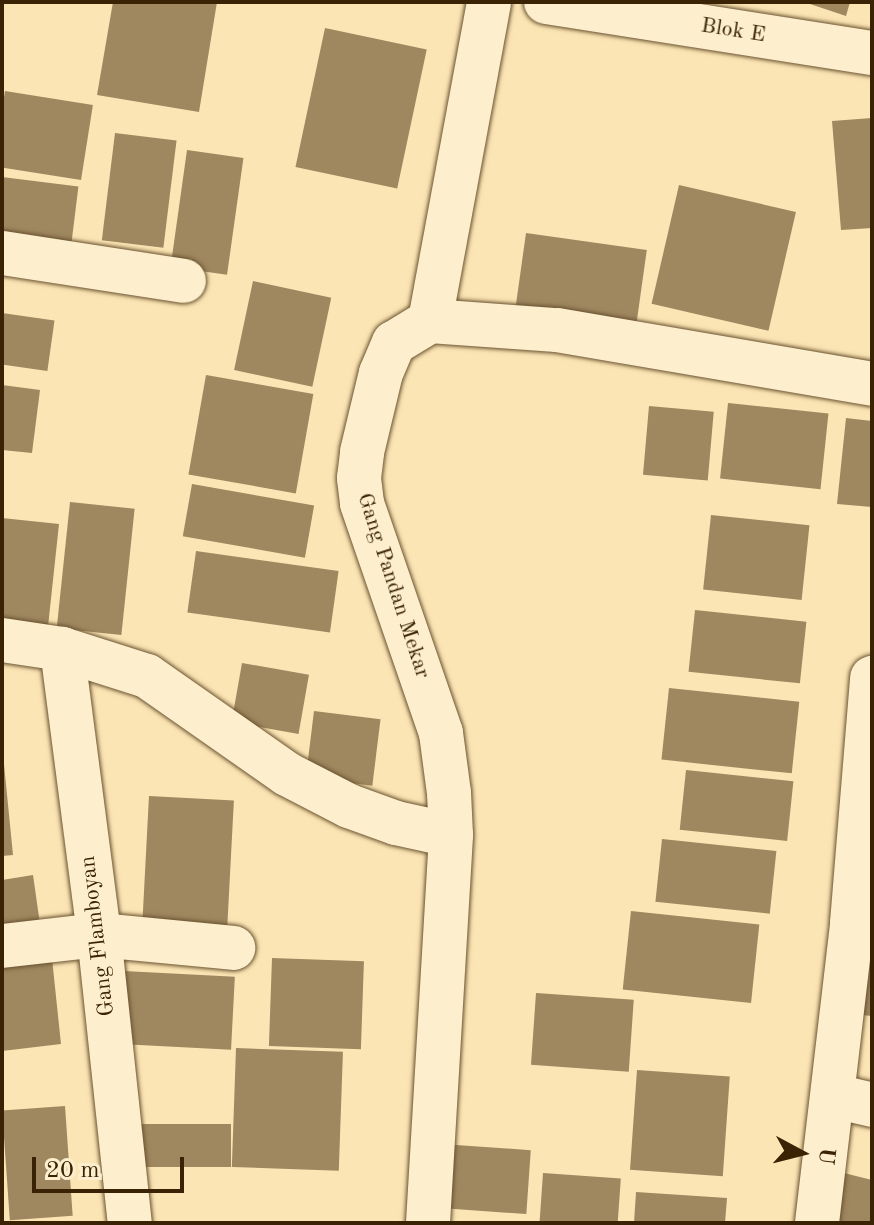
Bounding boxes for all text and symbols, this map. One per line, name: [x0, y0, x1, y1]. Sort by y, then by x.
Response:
street label: Blok E: [699, 13, 767, 49]
street label: Gang Pandan Mekar: [351, 490, 435, 682]
street label: Gang Flamboyan: [75, 854, 121, 1018]
north arrow: [762, 1113, 842, 1193]
scale bar: [36, 1141, 188, 1191]
text: U: [814, 1146, 838, 1166]
text: 20 m: [46, 1159, 100, 1183]

